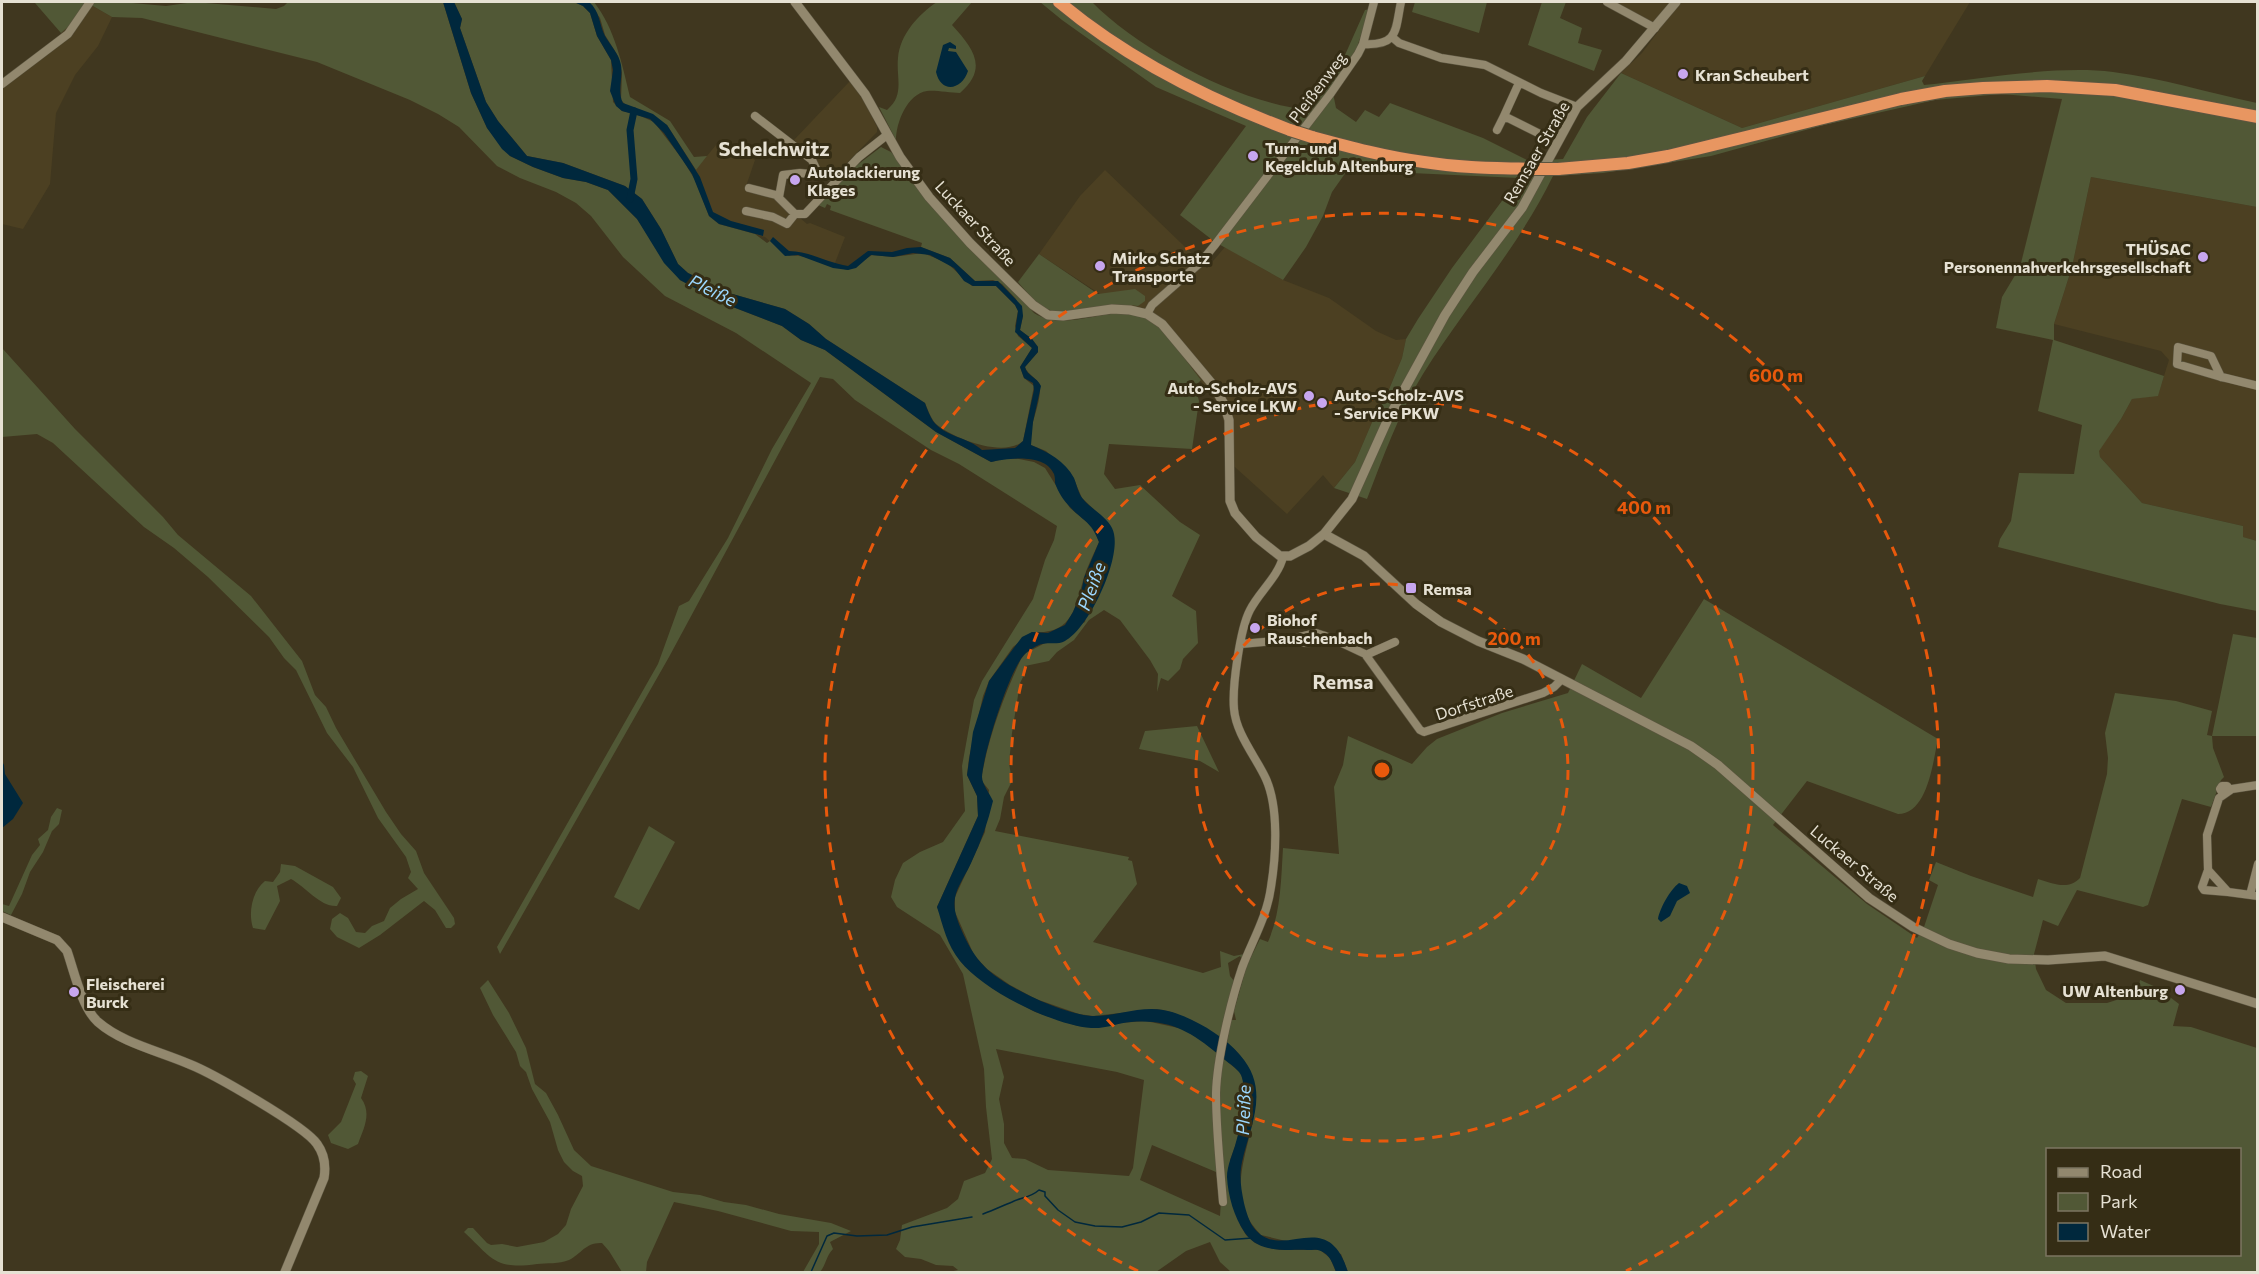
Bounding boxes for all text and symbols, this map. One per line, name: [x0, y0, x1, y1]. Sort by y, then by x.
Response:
street label: Pleißenweg: [1284, 48, 1350, 126]
place label: Kran Scheubert: [1695, 65, 1809, 84]
marker: Kran Scheubert: [1676, 67, 1690, 81]
street label: Remsaer Straße: [1499, 98, 1573, 206]
district label: Schelchwitz: [718, 136, 830, 160]
place label: Turn- und Kegelclub Altenburg: [1265, 138, 1414, 175]
marker: Turn- und Kegelclub Altenburg: [1246, 149, 1260, 163]
place label: Autolackierung Klages: [807, 162, 920, 199]
marker: Autolackierung Klages: [788, 173, 802, 187]
street label: Luckaer Straße: [932, 176, 1020, 270]
place label: THÜSAC Personennahverkehrsgesellschaft: [1944, 239, 2191, 276]
place label: Mirko Schatz Transporte: [1112, 248, 1210, 285]
marker: THÜSAC Personennahverkehrsgesellschaft: [2196, 250, 2210, 264]
marker: Mirko Schatz Transporte: [1093, 259, 1107, 273]
water label: Pleiße: [686, 269, 741, 311]
text: 600 m: [1749, 364, 1803, 386]
place label: Auto-Scholz-AVS - Service LKW: [1167, 378, 1297, 415]
place label: Auto-Scholz-AVS - Service PKW: [1334, 385, 1464, 422]
marker: Auto-Scholz-AVS - Service LKW: [1302, 389, 1316, 403]
marker: Auto-Scholz-AVS - Service PKW: [1315, 396, 1329, 410]
text: 400 m: [1617, 496, 1671, 518]
water label: Pleiße: [1072, 558, 1110, 613]
place label: Remsa: [1423, 579, 1472, 598]
marker: Remsa: [1404, 581, 1418, 595]
place label: Biohof Rauschenbach: [1267, 610, 1373, 647]
marker: Biohof Rauschenbach: [1248, 621, 1262, 635]
text: 200 m: [1487, 627, 1541, 649]
district label: Remsa: [1313, 669, 1373, 693]
street label: Dorfstraße: [1433, 681, 1515, 723]
centre of rings: [1372, 760, 1392, 780]
street label: Luckaer Straße: [1807, 821, 1903, 905]
place label: Fleischerei Burck: [86, 974, 165, 1011]
place label: UW Altenburg: [2062, 981, 2168, 1000]
marker: UW Altenburg: [2173, 983, 2187, 997]
marker: Fleischerei Burck: [67, 985, 81, 999]
water label: Pleiße: [1231, 1084, 1255, 1136]
legend: [2046, 1148, 2241, 1256]
text: Road: [2100, 1160, 2142, 1182]
text: Park: [2100, 1190, 2138, 1212]
text: Water: [2100, 1220, 2151, 1242]

